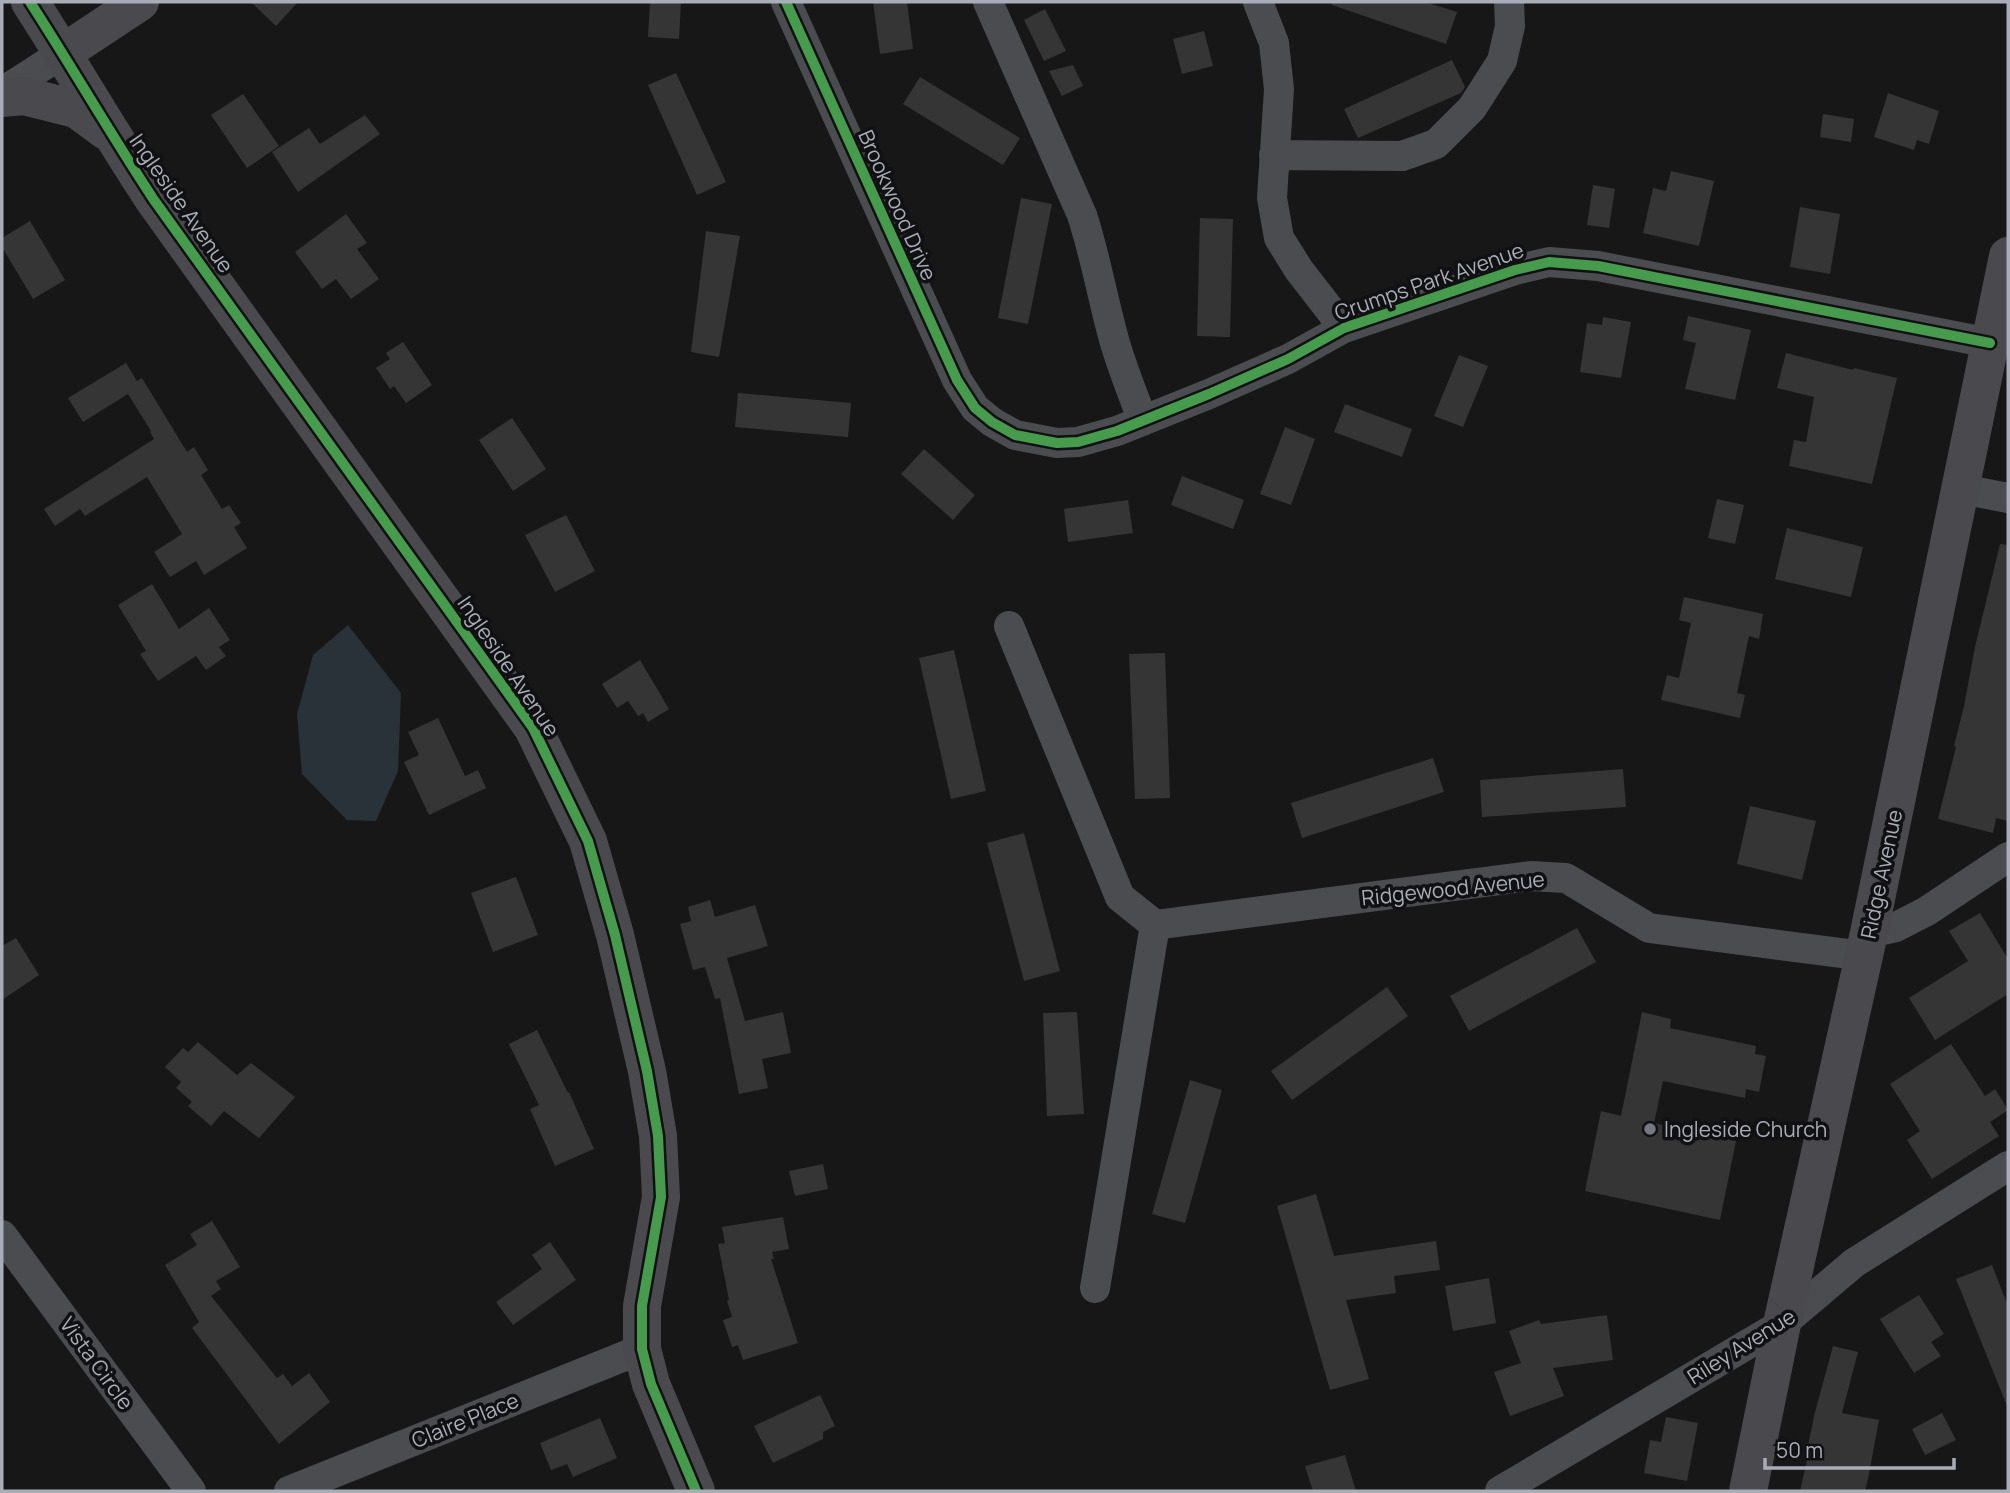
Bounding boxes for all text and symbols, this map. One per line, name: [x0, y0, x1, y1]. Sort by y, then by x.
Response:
street label: Brookwood Drive: [852, 125, 944, 285]
street label: Ingleside Avenue: [124, 128, 240, 278]
street label: Crumps Park Avenue: [1331, 235, 1527, 327]
street label: Ingleside Avenue: [452, 590, 566, 742]
street label: Ridge Avenue: [1854, 807, 1908, 941]
street label: Ridgewood Avenue: [1360, 864, 1546, 912]
place label: Ingleside Church: [1664, 1115, 1827, 1143]
marker: Ingleside Church: [1642, 1121, 1658, 1137]
street label: Riley Avenue: [1682, 1302, 1800, 1390]
street label: Vista Circle: [54, 1311, 140, 1415]
street label: Claire Place: [407, 1386, 523, 1454]
scale bar: [1765, 1426, 1954, 1470]
text: 50 m: [1776, 1436, 1823, 1464]

